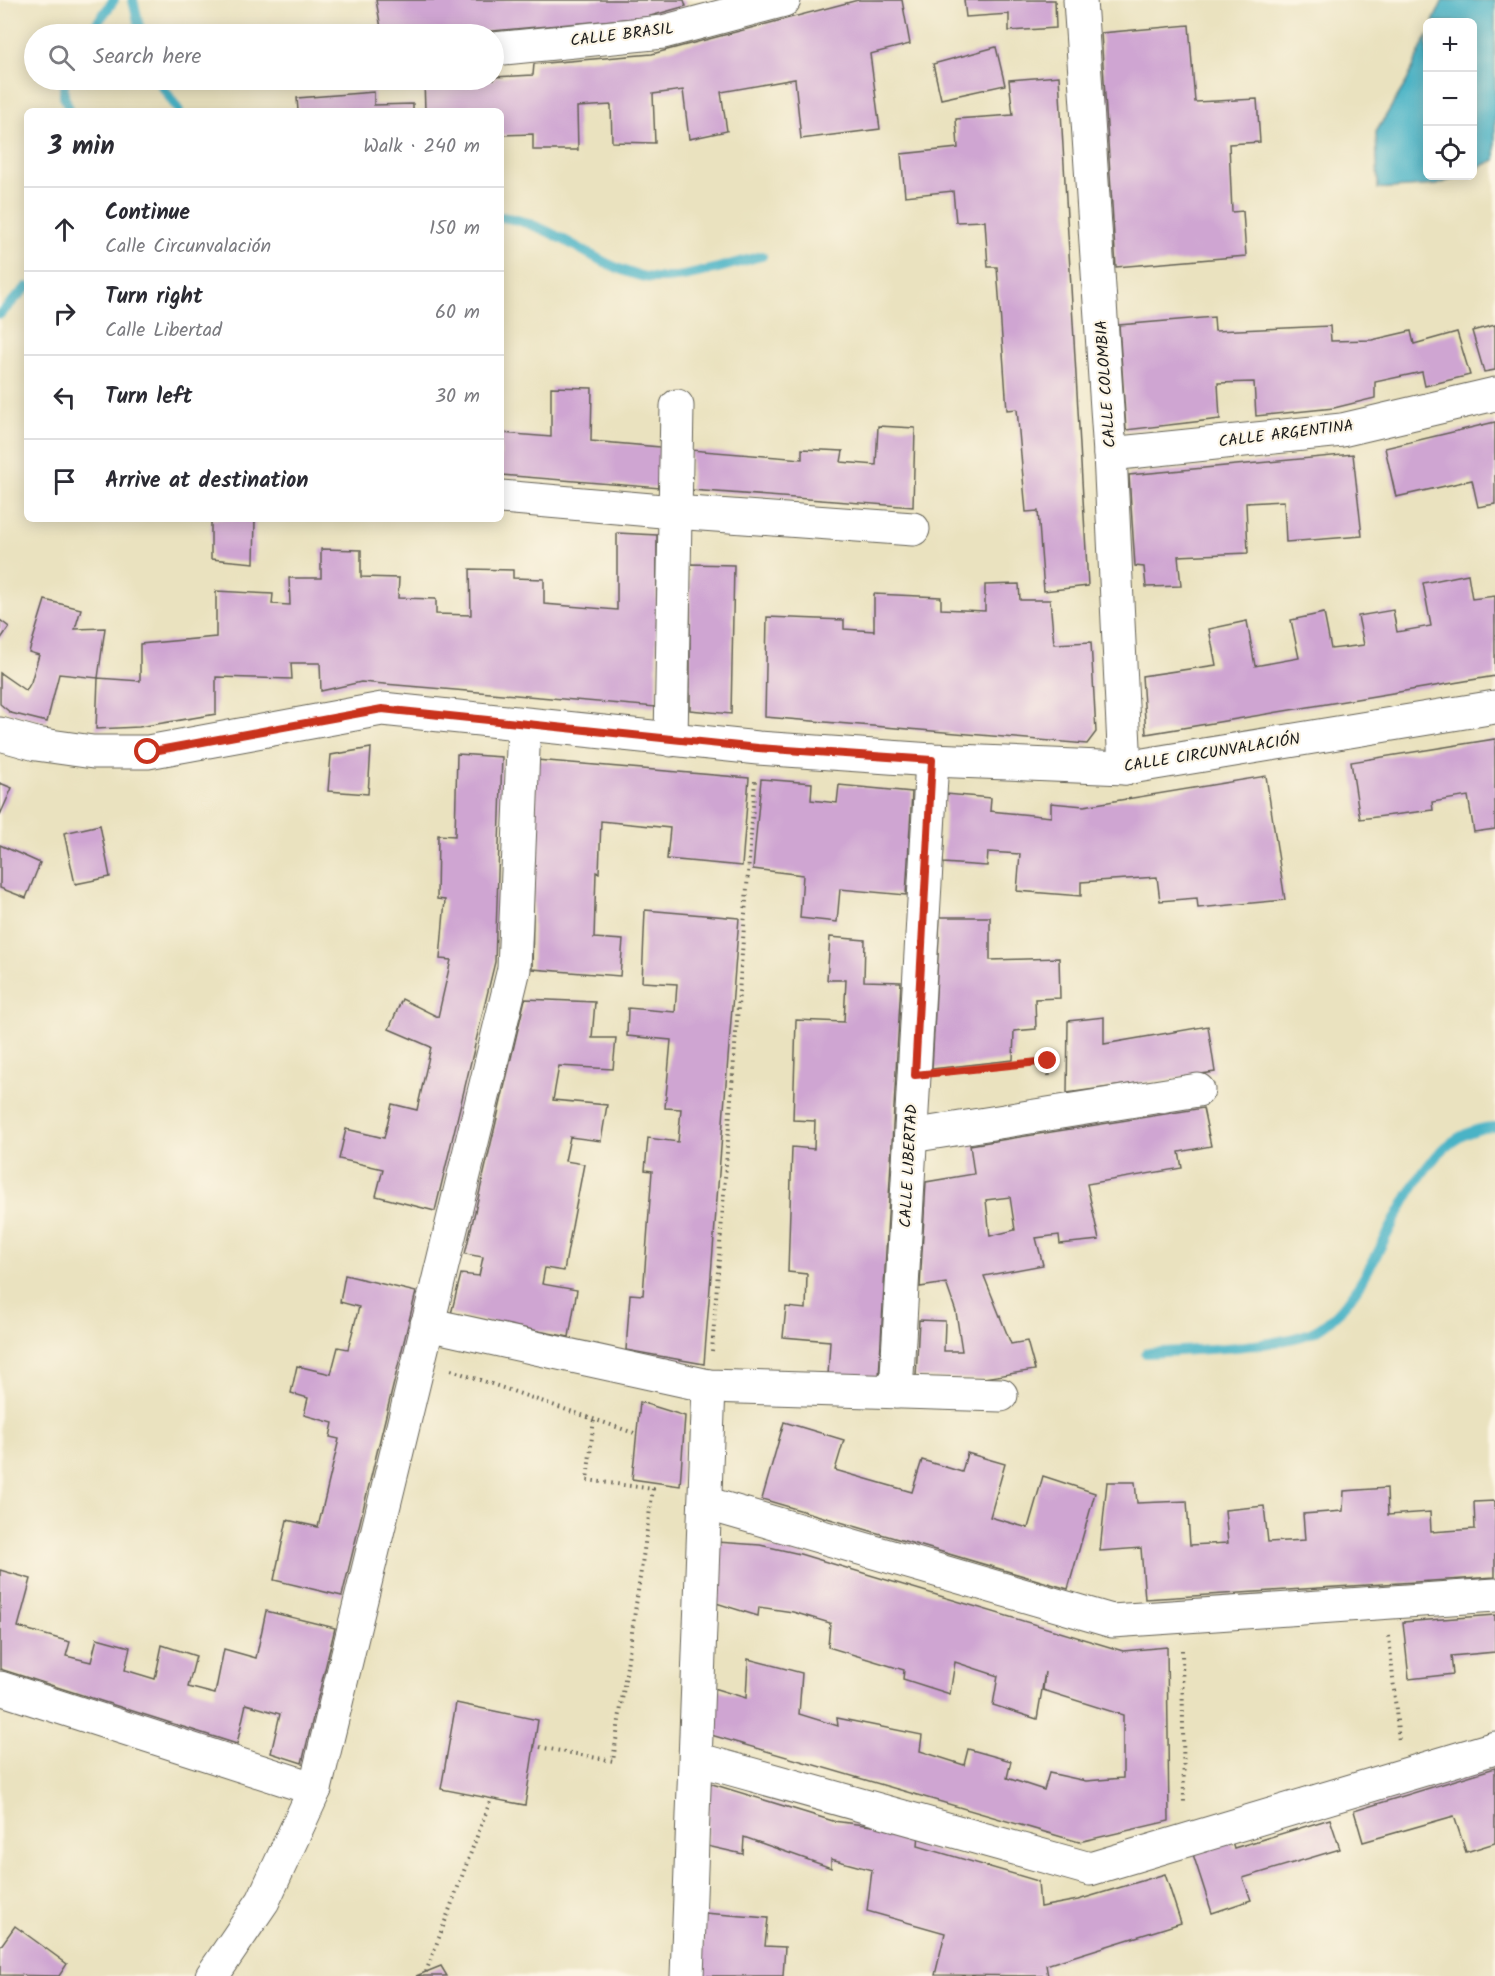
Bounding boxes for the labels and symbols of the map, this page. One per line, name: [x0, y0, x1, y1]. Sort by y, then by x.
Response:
street label: CALLE BRASIL: [569, 16, 675, 54]
street label: CALLE COLOMBIA: [1089, 319, 1123, 449]
street label: CALLE ARGENTINA: [1217, 413, 1355, 455]
street label: CALLE CIRCUNVALACIÓN: [1122, 727, 1302, 779]
route start: [134, 738, 160, 764]
route end: [1034, 1047, 1060, 1073]
street label: CALLE LIBERTAD: [893, 1104, 925, 1228]

